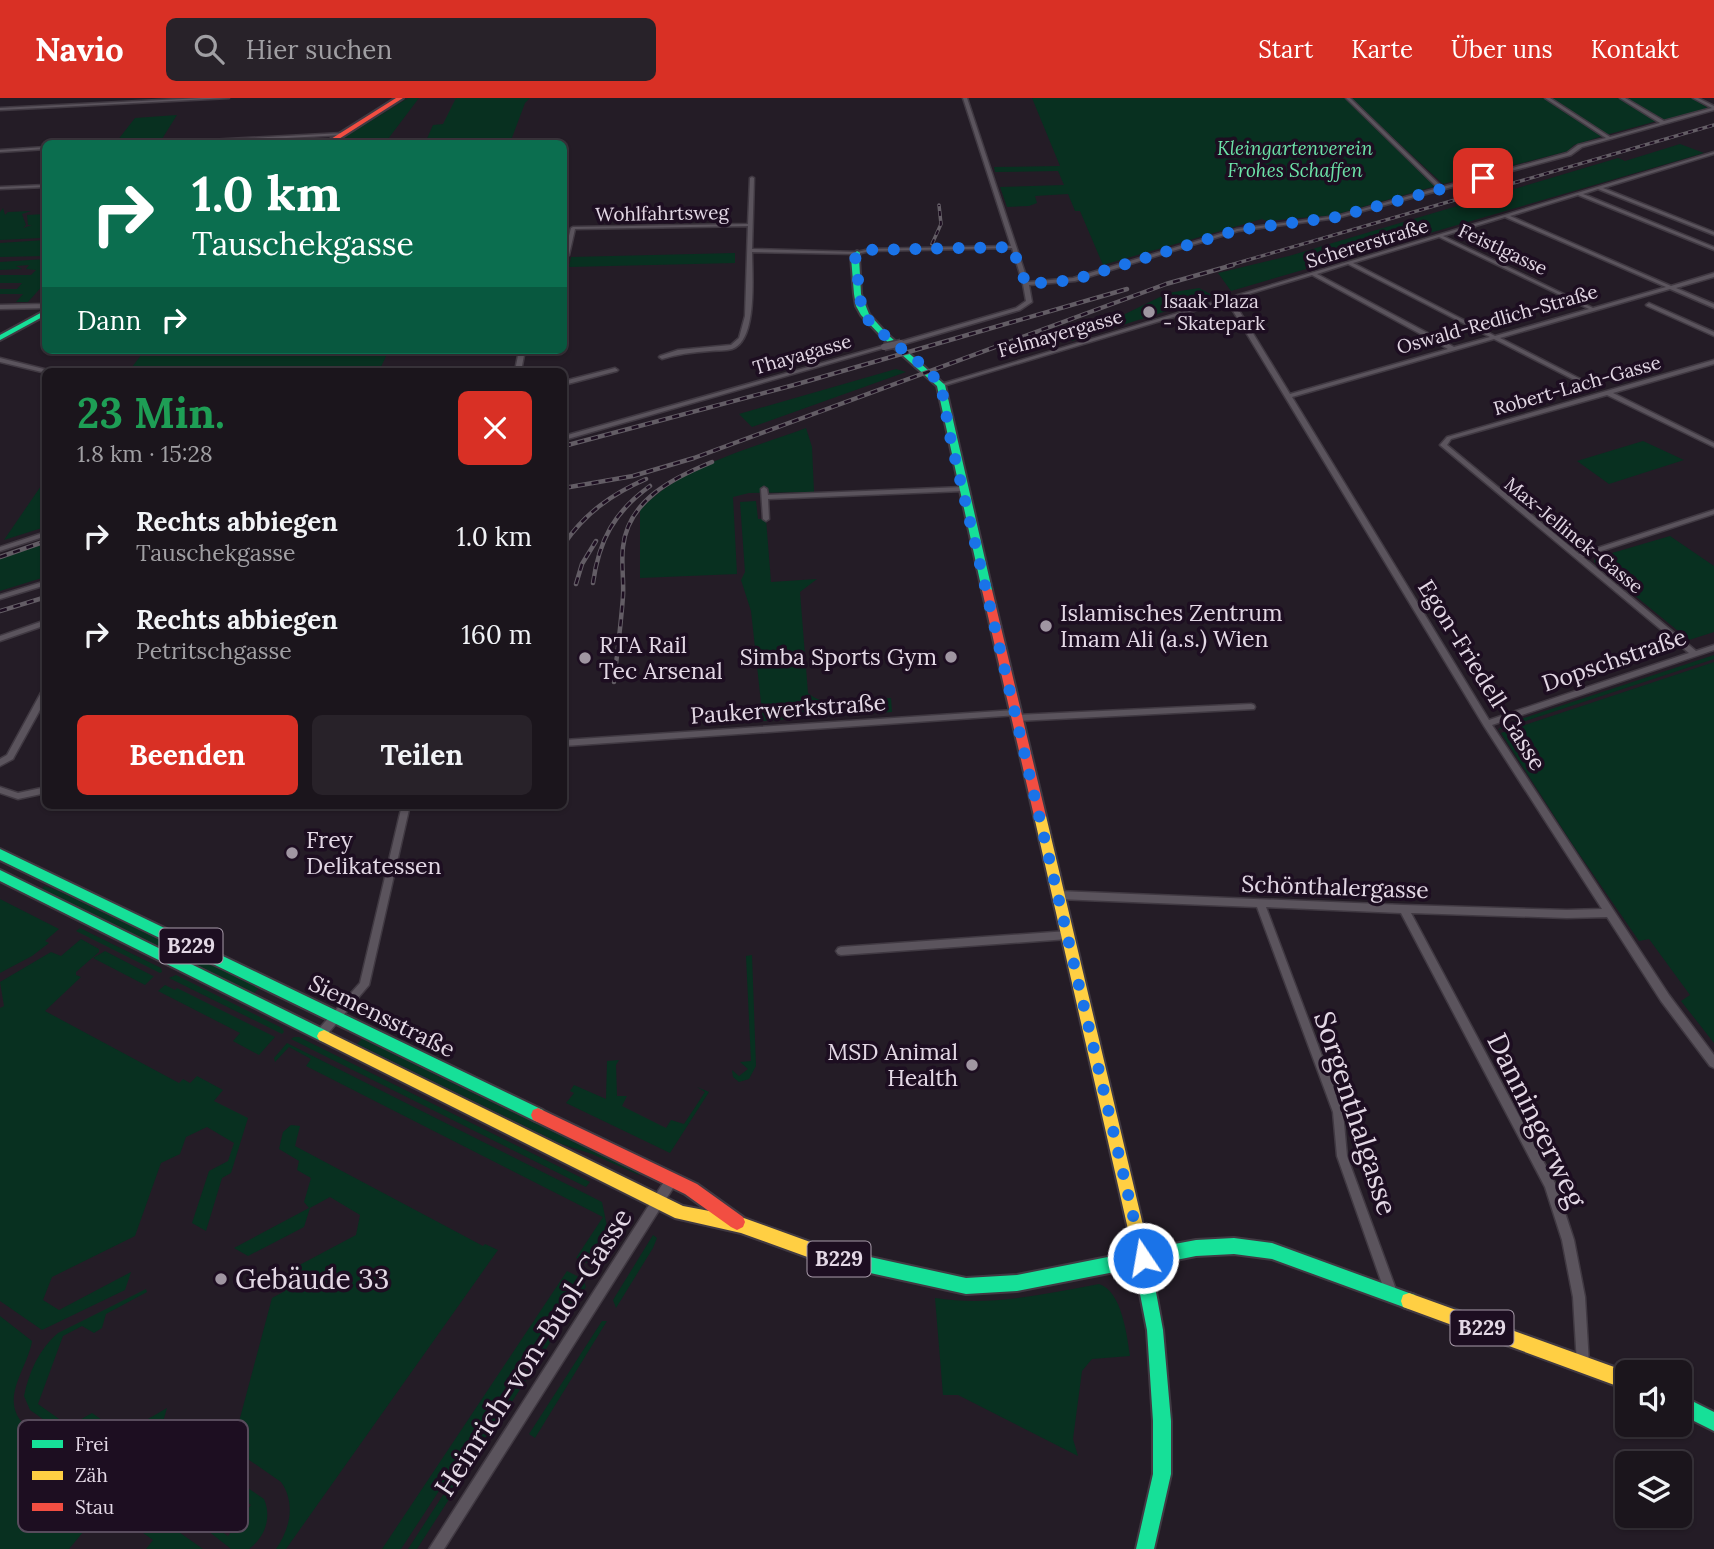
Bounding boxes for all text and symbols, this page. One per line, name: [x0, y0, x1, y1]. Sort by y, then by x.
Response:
search box: [166, 18, 656, 81]
text: Navio: [35, 28, 124, 70]
icon: search: [190, 30, 228, 68]
text: Hier suchen: [246, 33, 392, 66]
text: Start: [1258, 34, 1313, 65]
text: Karte: [1351, 34, 1413, 65]
text: Über uns: [1451, 34, 1553, 65]
text: Kontakt: [1591, 34, 1679, 65]
park label: Kleingartenverein Frohes Schaffen: [1217, 136, 1373, 182]
pin: [1453, 148, 1513, 208]
icon: arrive: [1464, 159, 1502, 197]
text: 1.0 km: [192, 162, 341, 224]
icon: right: [77, 168, 168, 259]
street label: Wohlfahrtsweg: [595, 200, 730, 226]
street label: Schererstraße: [1303, 213, 1431, 273]
street label: Feistlgasse: [1455, 218, 1551, 280]
text: Tauschekgasse: [192, 223, 414, 264]
street label: Oswald-Redlich-Straße: [1394, 279, 1600, 359]
place label: Isaak Plaza - Skatepark: [1163, 289, 1266, 335]
icon: right: [155, 301, 193, 339]
text: Dann: [77, 304, 141, 337]
street label: Felmayergasse: [995, 304, 1125, 362]
marker: Isaak Plaza - Skatepark: [1141, 304, 1157, 320]
street label: Thayagasse: [750, 329, 854, 379]
street label: Robert-Lach-Gasse: [1490, 350, 1664, 420]
text: 23 Min.: [77, 386, 225, 440]
button: close: [458, 391, 532, 465]
text: 1.8 km · 15:28: [77, 439, 213, 468]
street label: Max-Jellinek-Gasse: [1500, 472, 1648, 598]
text: Rechts abbiegen: [136, 505, 338, 538]
icon: right: [77, 517, 115, 555]
text: 1.0 km: [456, 520, 532, 553]
text: Tauschekgasse: [136, 538, 295, 567]
street label: Egon-Friedell-Gasse: [1412, 574, 1553, 775]
place label: Islamisches Zentrum Imam Ali (a.s.) Wien: [1060, 598, 1283, 654]
text: Rechts abbiegen: [136, 603, 338, 636]
icon: right: [77, 615, 115, 653]
text: 160 m: [461, 618, 532, 651]
marker: Islamisches Zentrum Imam Ali (a.s.) Wien: [1038, 618, 1054, 634]
street label: Dopschstraße: [1538, 621, 1690, 698]
place label: RTA Rail Tec Arsenal: [599, 630, 723, 685]
text: Petritschgasse: [136, 636, 292, 665]
place label: Simba Sports Gym: [740, 642, 937, 671]
marker: Simba Sports Gym: [943, 649, 959, 665]
marker: RTA Rail Tec Arsenal: [577, 650, 593, 666]
street label: Paukerwerkstraße: [689, 687, 887, 730]
button: Beenden: [77, 715, 298, 795]
button: Teilen: [312, 715, 532, 795]
place label: Frey Delikatessen: [306, 825, 442, 880]
marker: Frey Delikatessen: [284, 845, 300, 861]
street label: Schönthalergasse: [1241, 869, 1429, 904]
road number: B229: [160, 928, 222, 964]
street label: Siemensstraße: [304, 968, 460, 1063]
street label: Sorgenthalgasse: [1306, 1007, 1406, 1219]
street label: Danningerweg: [1479, 1027, 1595, 1214]
place label: MSD Animal Health: [827, 1037, 958, 1092]
marker: MSD Animal Health: [964, 1057, 980, 1073]
street label: Heinrich-von-Buol-Gasse: [426, 1201, 640, 1503]
position arrow: [1106, 1221, 1180, 1295]
road number: B229: [808, 1242, 870, 1276]
place label: Gebäude 33: [235, 1261, 389, 1297]
marker: Gebäude 33: [213, 1271, 229, 1287]
road number: B229: [1450, 1310, 1514, 1346]
map controls: [1615, 1360, 1692, 1528]
button: sound: [1615, 1360, 1692, 1437]
legend: [18, 1420, 248, 1532]
text: Frei: [75, 1432, 109, 1456]
button: layers: [1615, 1451, 1692, 1528]
text: Zäh: [75, 1463, 108, 1487]
text: Stau: [75, 1495, 114, 1519]

